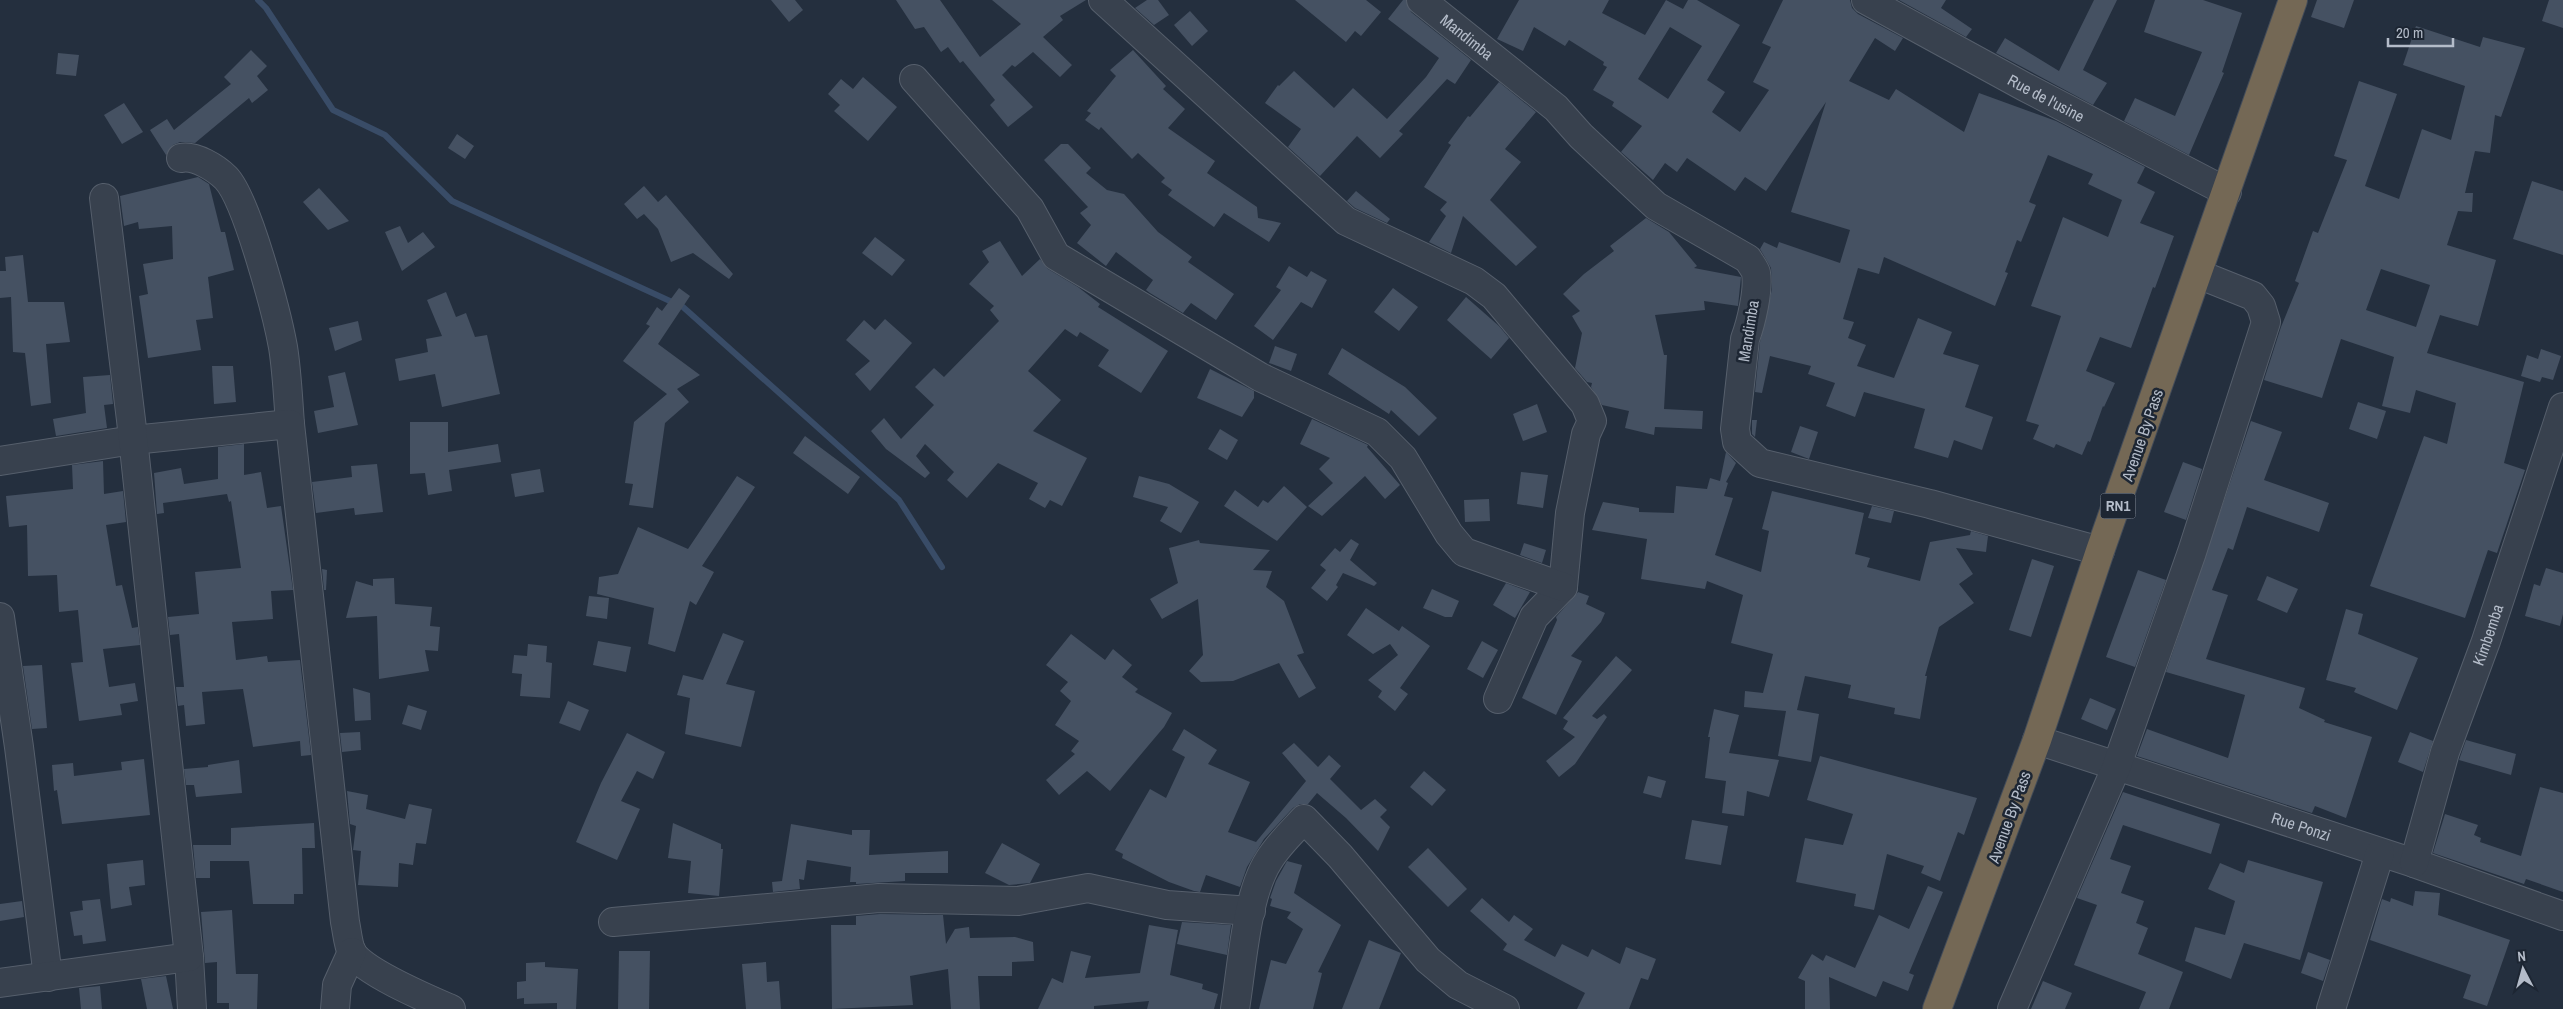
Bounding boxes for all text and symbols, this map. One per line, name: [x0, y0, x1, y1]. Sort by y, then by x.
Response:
street label: Mandimba: [1436, 9, 1499, 65]
scale bar: [2388, 15, 2453, 47]
text: 20 m: [2396, 22, 2423, 43]
street label: Rue de l'usine: [2004, 69, 2088, 127]
street label: Mandimba: [1732, 298, 1764, 363]
street label: Avenue By Pass: [2116, 386, 2168, 485]
road number: RN1: [2100, 494, 2136, 518]
street label: Kimbemba: [2467, 601, 2509, 669]
street label: Avenue By Pass: [1982, 768, 2036, 867]
street label: Rue Ponzi: [2269, 806, 2334, 846]
north arrow: [2498, 944, 2548, 994]
text: N: [2517, 947, 2527, 965]

